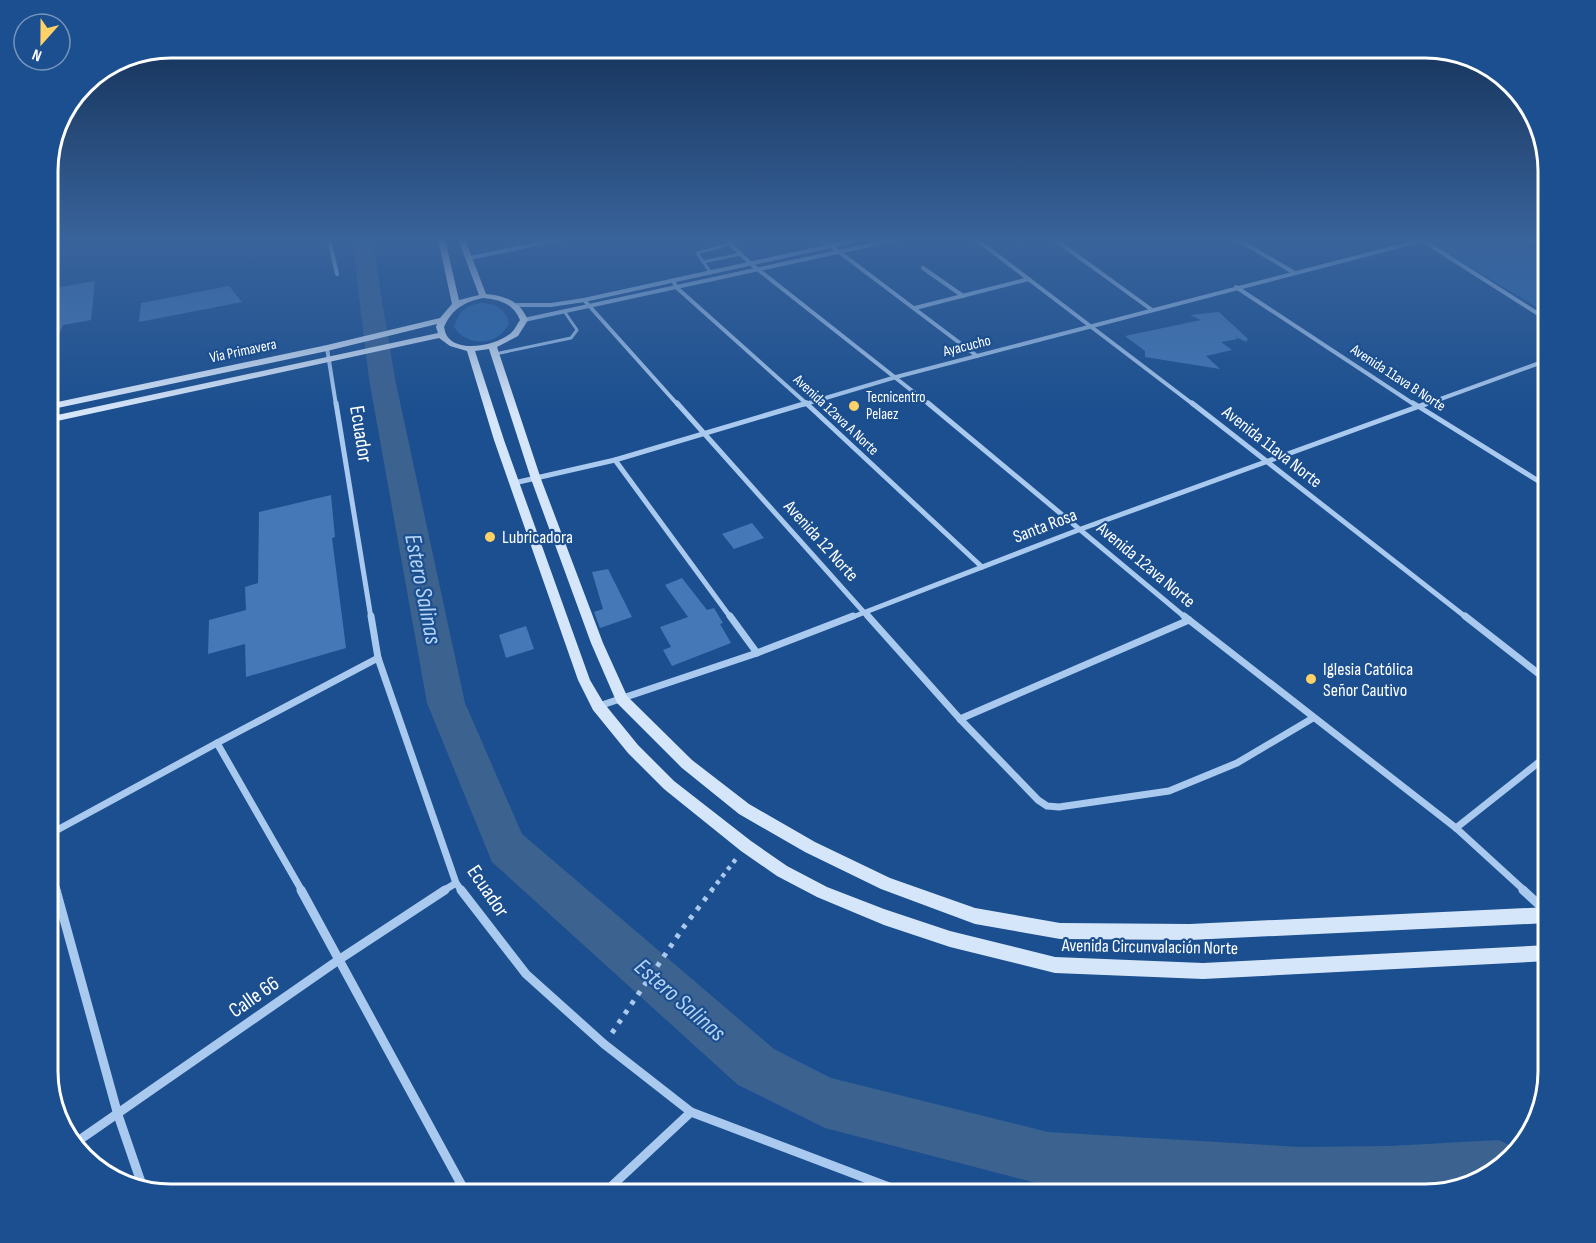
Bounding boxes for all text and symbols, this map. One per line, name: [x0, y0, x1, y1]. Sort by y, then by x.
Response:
north arrow: [12, 12, 72, 72]
text: N: [30, 44, 45, 65]
street label: Ayacucho: [940, 331, 993, 361]
street label: Via Primavera: [208, 335, 278, 367]
street label: Avenida 11ava B Norte: [1346, 340, 1449, 416]
street label: Avenida 12ava A Norte: [788, 370, 883, 460]
place label: Tecnicentro Pelaez: [866, 388, 926, 424]
marker: Tecnicentro Pelaez: [847, 399, 861, 413]
street label: Avenida 11ava Norte: [1217, 401, 1326, 492]
street label: Ecuador: [344, 404, 378, 464]
street label: Avenida 12 Norte: [779, 496, 863, 586]
street label: Santa Rosa: [1010, 504, 1080, 548]
street label: Avenida 12ava Norte: [1092, 517, 1199, 612]
place label: Lubricadora: [502, 527, 573, 548]
marker: Lubricadora: [483, 530, 497, 544]
water label: Estero Salinas: [398, 531, 448, 647]
place label: Iglesia Católica Señor Cautivo: [1323, 659, 1413, 701]
marker: Iglesia Católica Señor Cautivo: [1304, 672, 1318, 686]
street label: Ecuador: [462, 860, 514, 922]
street label: Avenida Circunvalación Norte: [1061, 935, 1238, 959]
water label: Estero Salinas: [628, 952, 732, 1048]
street label: Calle 66: [224, 971, 284, 1023]

